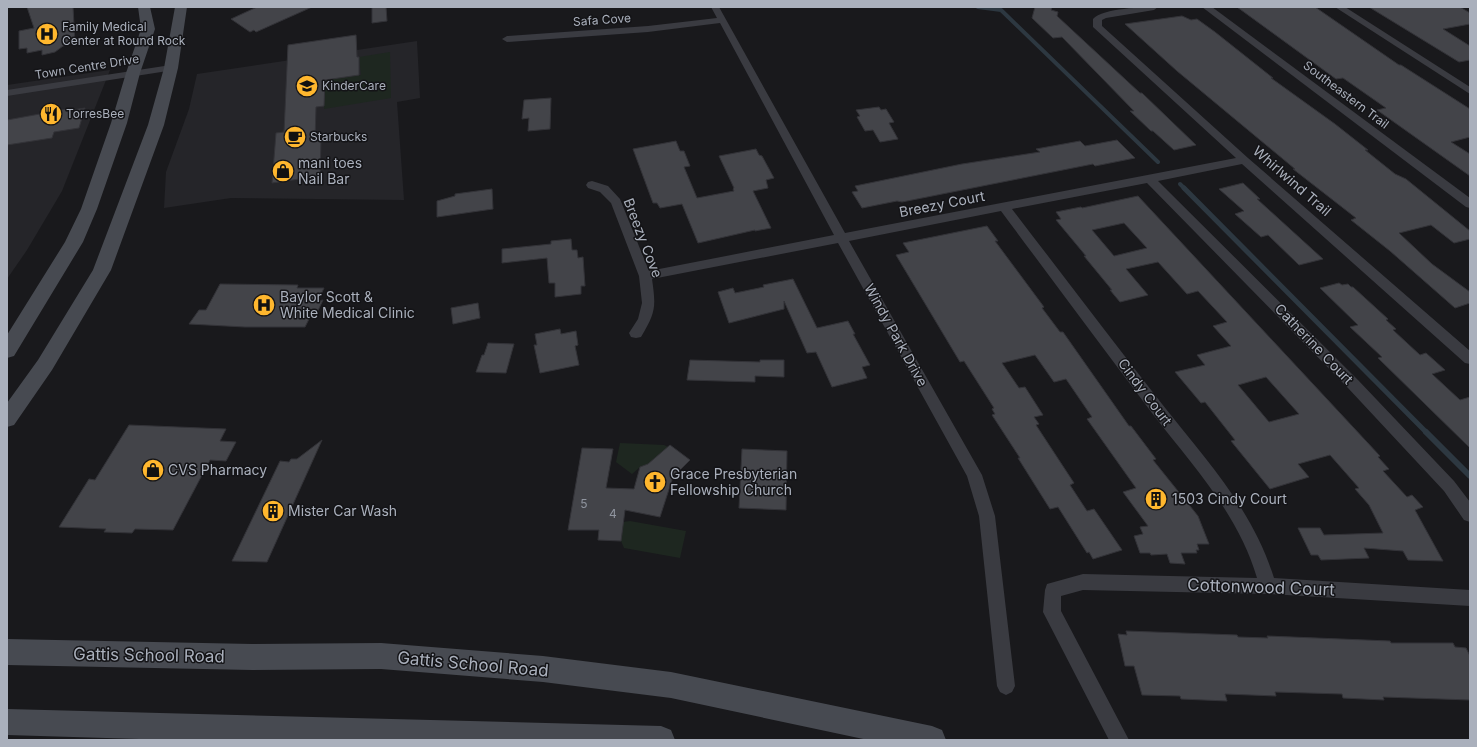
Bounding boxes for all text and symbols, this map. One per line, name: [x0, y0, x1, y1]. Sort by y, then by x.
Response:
street label: Safa Cove: [572, 10, 631, 29]
place label: Family Medical Center at Round Rock: [62, 19, 186, 48]
hospital icon: Family Medical Center at Round Rock: [34, 21, 60, 47]
street label: Town Centre Drive: [34, 51, 140, 82]
street label: Southeastern Trail: [1301, 58, 1392, 132]
school or university icon: KinderCare: [294, 73, 320, 99]
place label: KinderCare: [322, 78, 386, 93]
restaurant icon: TorresBee: [38, 101, 64, 127]
place label: TorresBee: [66, 106, 124, 121]
cafe icon: Starbucks: [282, 124, 308, 150]
place label: Starbucks: [310, 129, 367, 144]
street label: Whirlwind Trail: [1250, 142, 1335, 219]
place label: mani toes Nail Bar: [298, 154, 362, 187]
shop icon: mani toes Nail Bar: [270, 158, 296, 184]
street label: Breezy Court: [898, 187, 987, 220]
street label: Breezy Cove: [620, 196, 666, 280]
street label: Windy Park Drive: [861, 281, 932, 389]
place label: Baylor Scott & White Medical Clinic: [280, 288, 415, 321]
hospital icon: Baylor Scott & White Medical Clinic: [251, 292, 277, 318]
street label: Catherine Court: [1272, 300, 1357, 388]
street label: Cindy Court: [1115, 355, 1176, 429]
shop icon: CVS Pharmacy: [140, 457, 166, 483]
place label: CVS Pharmacy: [168, 461, 267, 478]
place label: Grace Presbyterian Fellowship Church: [670, 465, 797, 498]
church icon: Grace Presbyterian Fellowship Church: [642, 469, 668, 495]
building icon: 1503 Cindy Court: [1143, 486, 1169, 512]
place label: 1503 Cindy Court: [1172, 490, 1287, 507]
house number: 5: [580, 496, 588, 511]
building icon: Mister Car Wash: [260, 498, 286, 524]
place label: Mister Car Wash: [288, 502, 397, 519]
house number: 4: [609, 506, 617, 521]
street label: Cottonwood Court: [1187, 574, 1335, 600]
street label: Gattis School Road: [73, 644, 225, 666]
street label: Gattis School Road: [397, 647, 549, 681]

